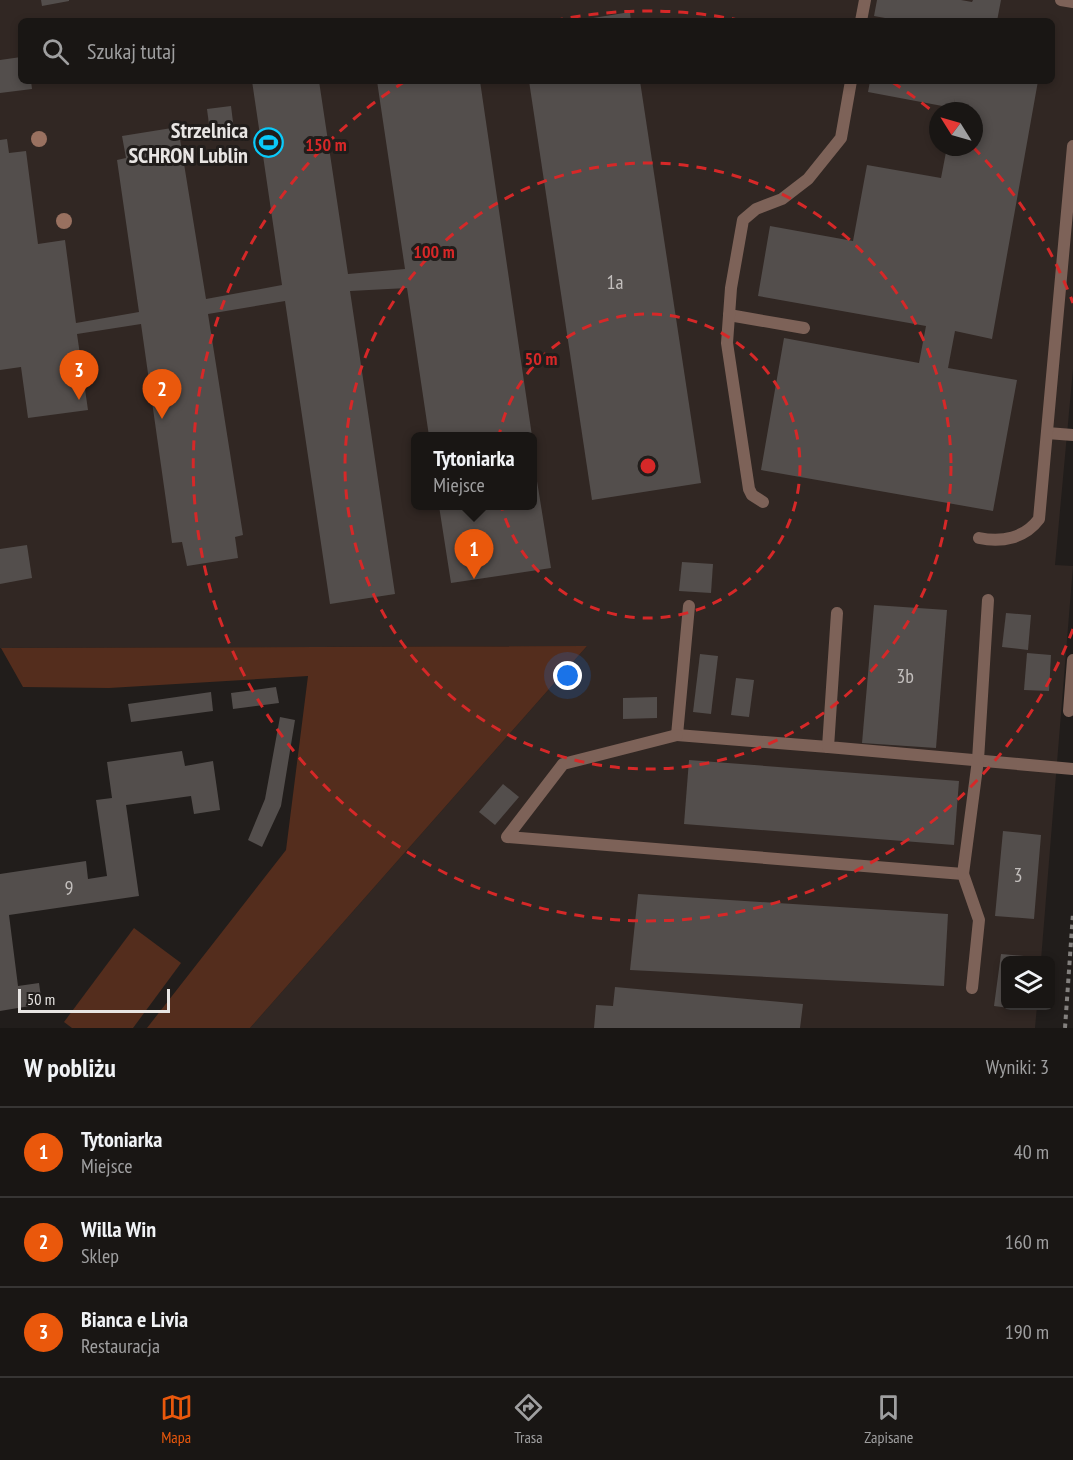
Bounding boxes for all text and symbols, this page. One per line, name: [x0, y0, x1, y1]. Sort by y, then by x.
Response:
search box: [18, 18, 1055, 84]
icon: search: [39, 35, 72, 68]
text: Szukaj tutaj: [87, 37, 176, 65]
north arrow: [929, 102, 983, 156]
place label: Strzelnica SCHRON Lublin: [128, 116, 248, 169]
sports icon: Strzelnica SCHRON Lublin: [253, 127, 285, 159]
text: 150 m: [305, 133, 347, 156]
text: 100 m: [413, 240, 455, 263]
house number: 1a: [607, 269, 624, 295]
text: 50 m: [525, 347, 557, 370]
pin: 3: [60, 350, 98, 400]
pin: 2: [142, 370, 182, 419]
popup: [411, 432, 537, 510]
text: Tytoniarka: [433, 444, 515, 472]
centre of rings: [638, 456, 658, 476]
text: Miejsce: [433, 472, 485, 498]
pin: 1: [454, 530, 494, 579]
your location: [553, 661, 582, 690]
house number: 3b: [896, 663, 914, 689]
house number: 3: [1014, 862, 1023, 888]
house number: 9: [65, 875, 74, 901]
map controls: [1001, 956, 1055, 1010]
button: layers: [1001, 956, 1055, 1010]
scale bar: [18, 986, 170, 1014]
text: 50 m: [27, 989, 55, 1009]
text: W pobliżu: [24, 1051, 116, 1084]
text: Wyniki: 3: [986, 1054, 1049, 1080]
text: Tytoniarka: [81, 1125, 162, 1153]
text: 1: [39, 1139, 48, 1165]
text: 40 m: [1014, 1139, 1049, 1165]
text: Miejsce: [81, 1153, 132, 1179]
text: Willa Win: [81, 1215, 156, 1243]
text: 2: [39, 1229, 48, 1255]
text: 160 m: [1005, 1229, 1049, 1255]
text: Sklep: [81, 1243, 119, 1269]
text: Bianca e Livia: [81, 1305, 188, 1333]
text: 3: [39, 1319, 48, 1345]
text: 190 m: [1005, 1319, 1049, 1345]
text: Restauracja: [81, 1333, 160, 1359]
tab: Mapa: [160, 1391, 193, 1447]
tab: Trasa: [512, 1391, 545, 1447]
tab: Zapisane: [864, 1391, 913, 1447]

